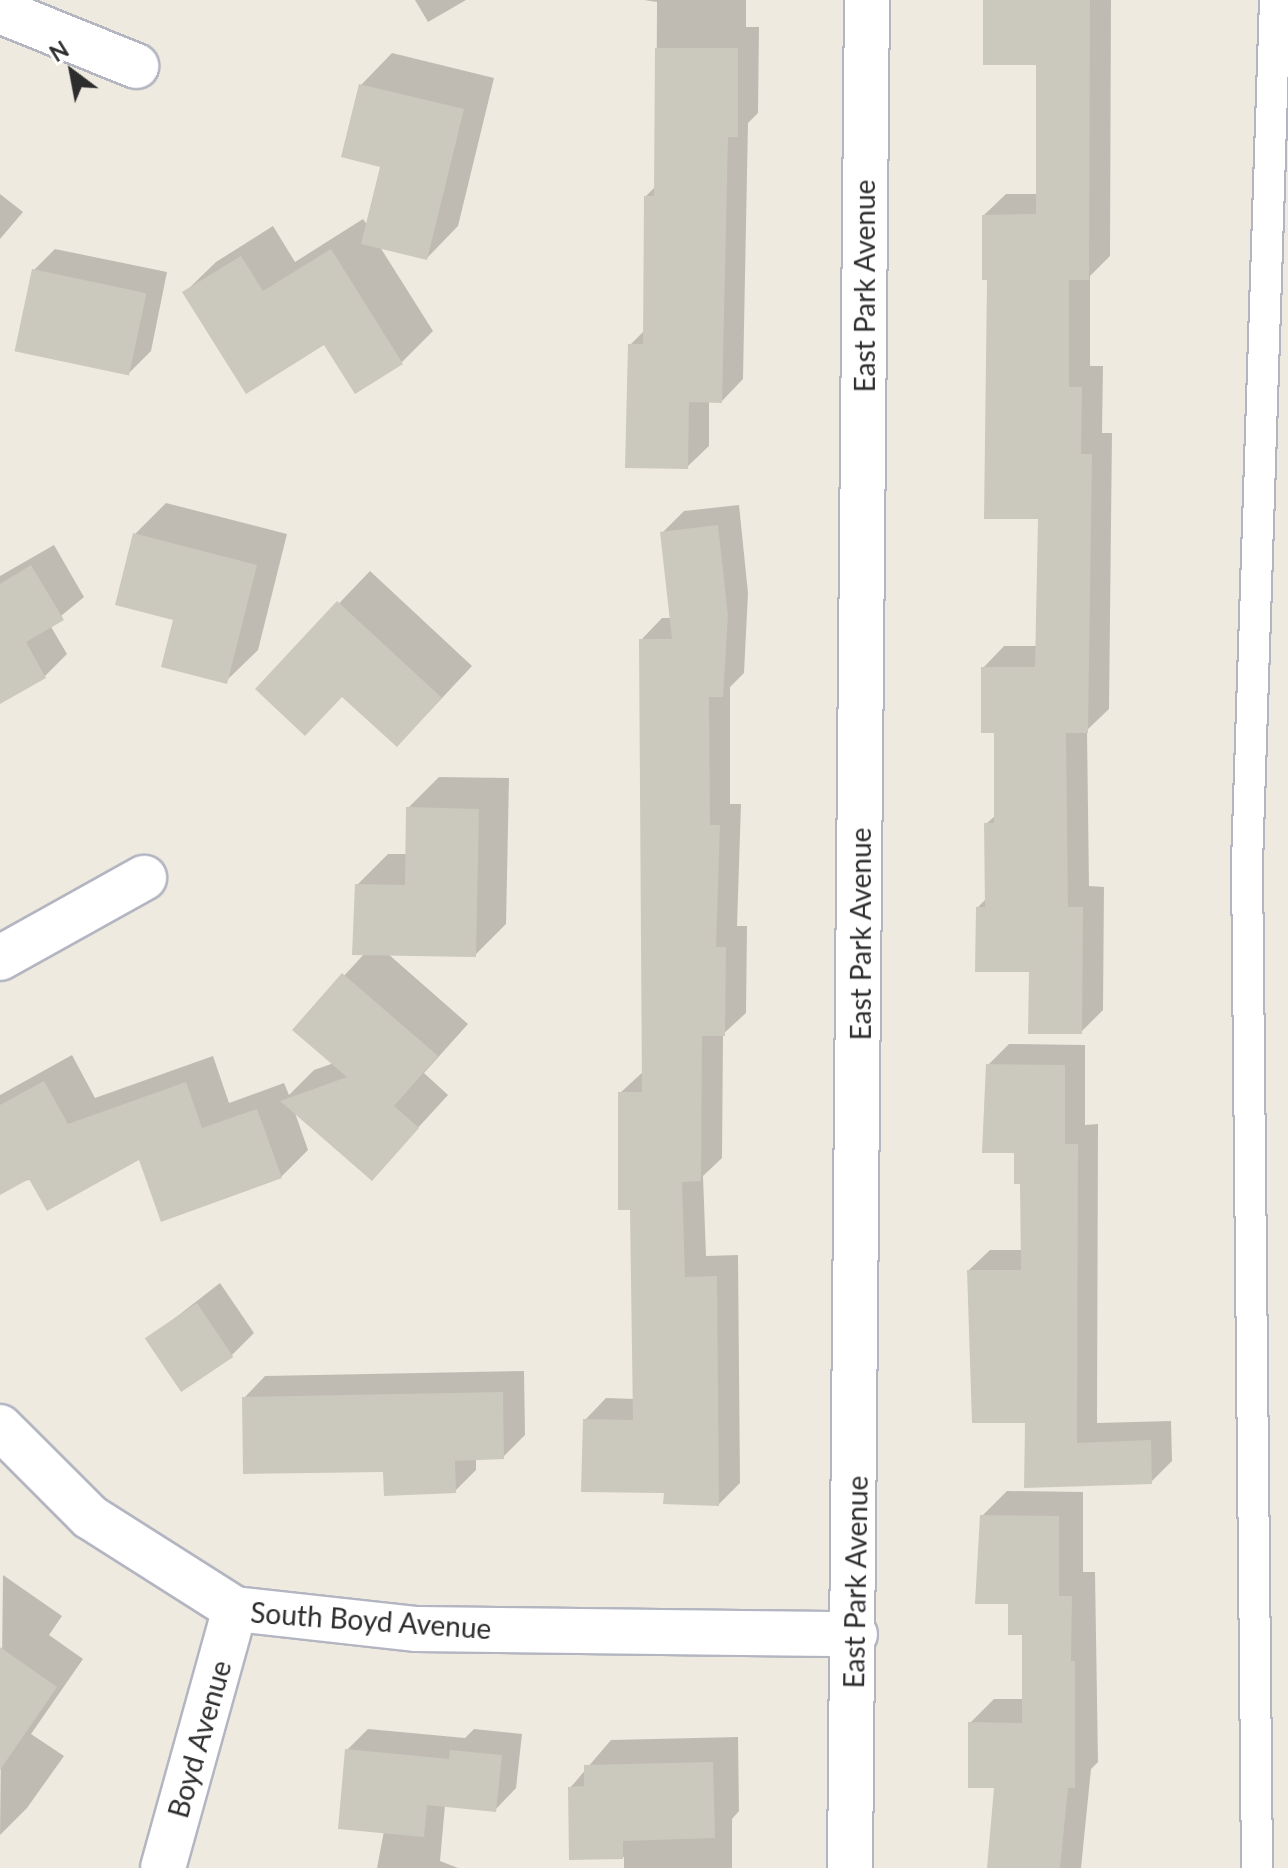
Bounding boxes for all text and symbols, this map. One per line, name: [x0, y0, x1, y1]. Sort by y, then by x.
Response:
north arrow: [32, 32, 112, 112]
text: N: [45, 35, 73, 67]
street label: East Park Avenue: [847, 179, 881, 393]
street label: East Park Avenue: [843, 827, 877, 1041]
street label: East Park Avenue: [836, 1475, 874, 1689]
street label: South Boyd Avenue: [249, 1595, 493, 1645]
street label: Boyd Avenue: [160, 1656, 238, 1822]

